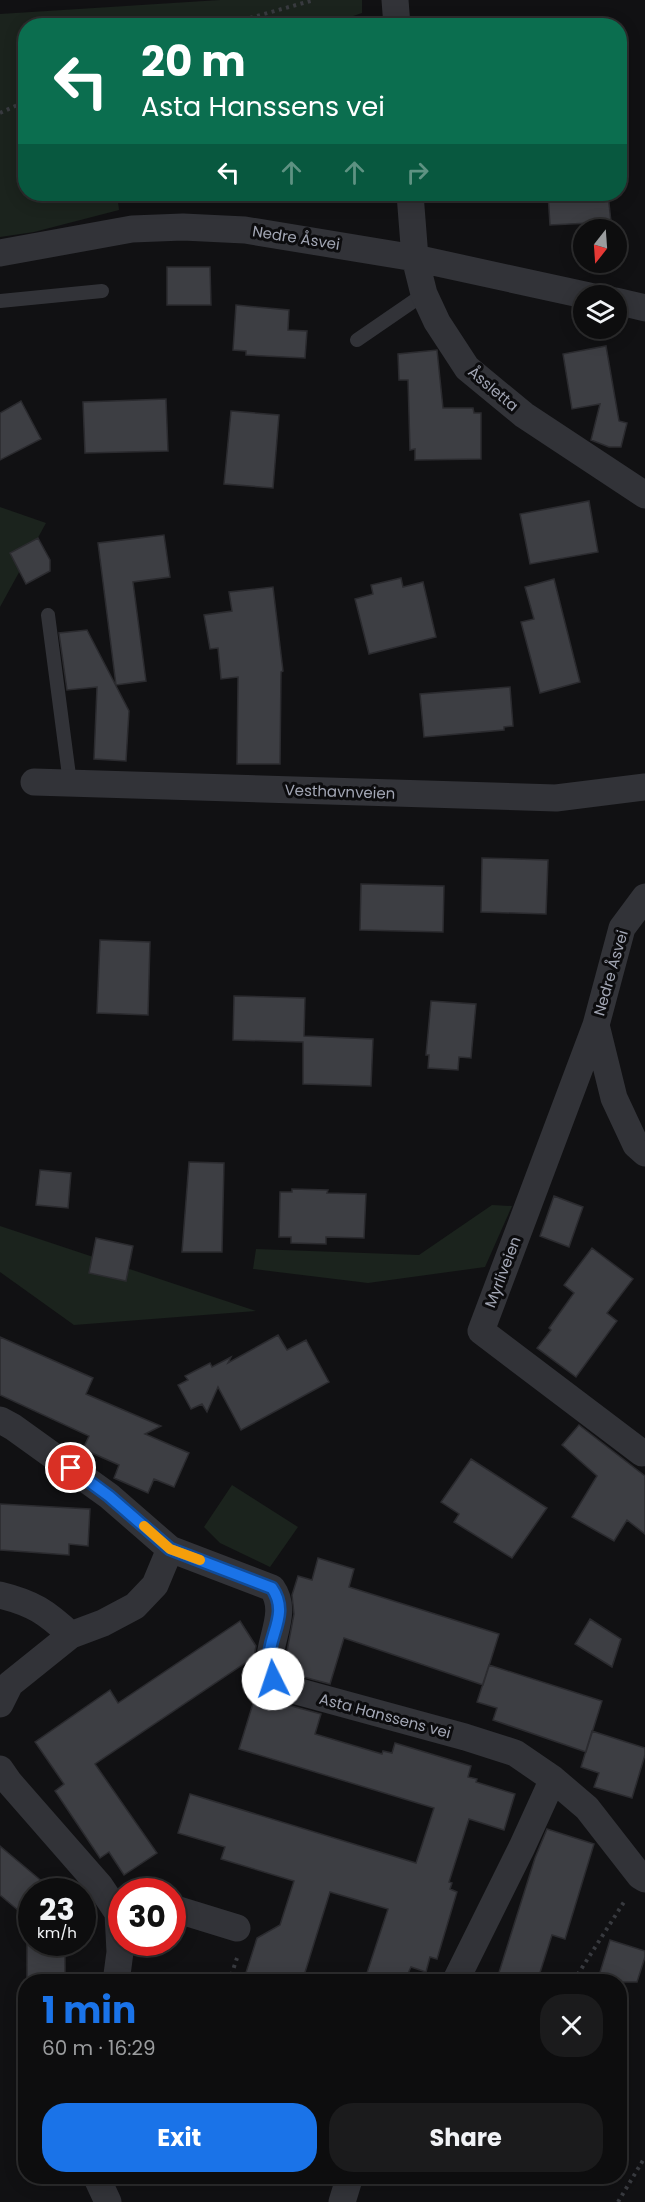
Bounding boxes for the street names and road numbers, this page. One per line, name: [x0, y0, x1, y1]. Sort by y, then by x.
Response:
street label: Nedre Åsvei: [251, 220, 341, 255]
street label: Åssletta: [464, 361, 523, 416]
street label: Vesthavnveien: [284, 779, 396, 804]
street label: Nedre Åsvei: [588, 928, 633, 1018]
street label: Myrliveien: [479, 1233, 526, 1310]
street label: Asta Hanssens vei: [317, 1688, 453, 1743]

